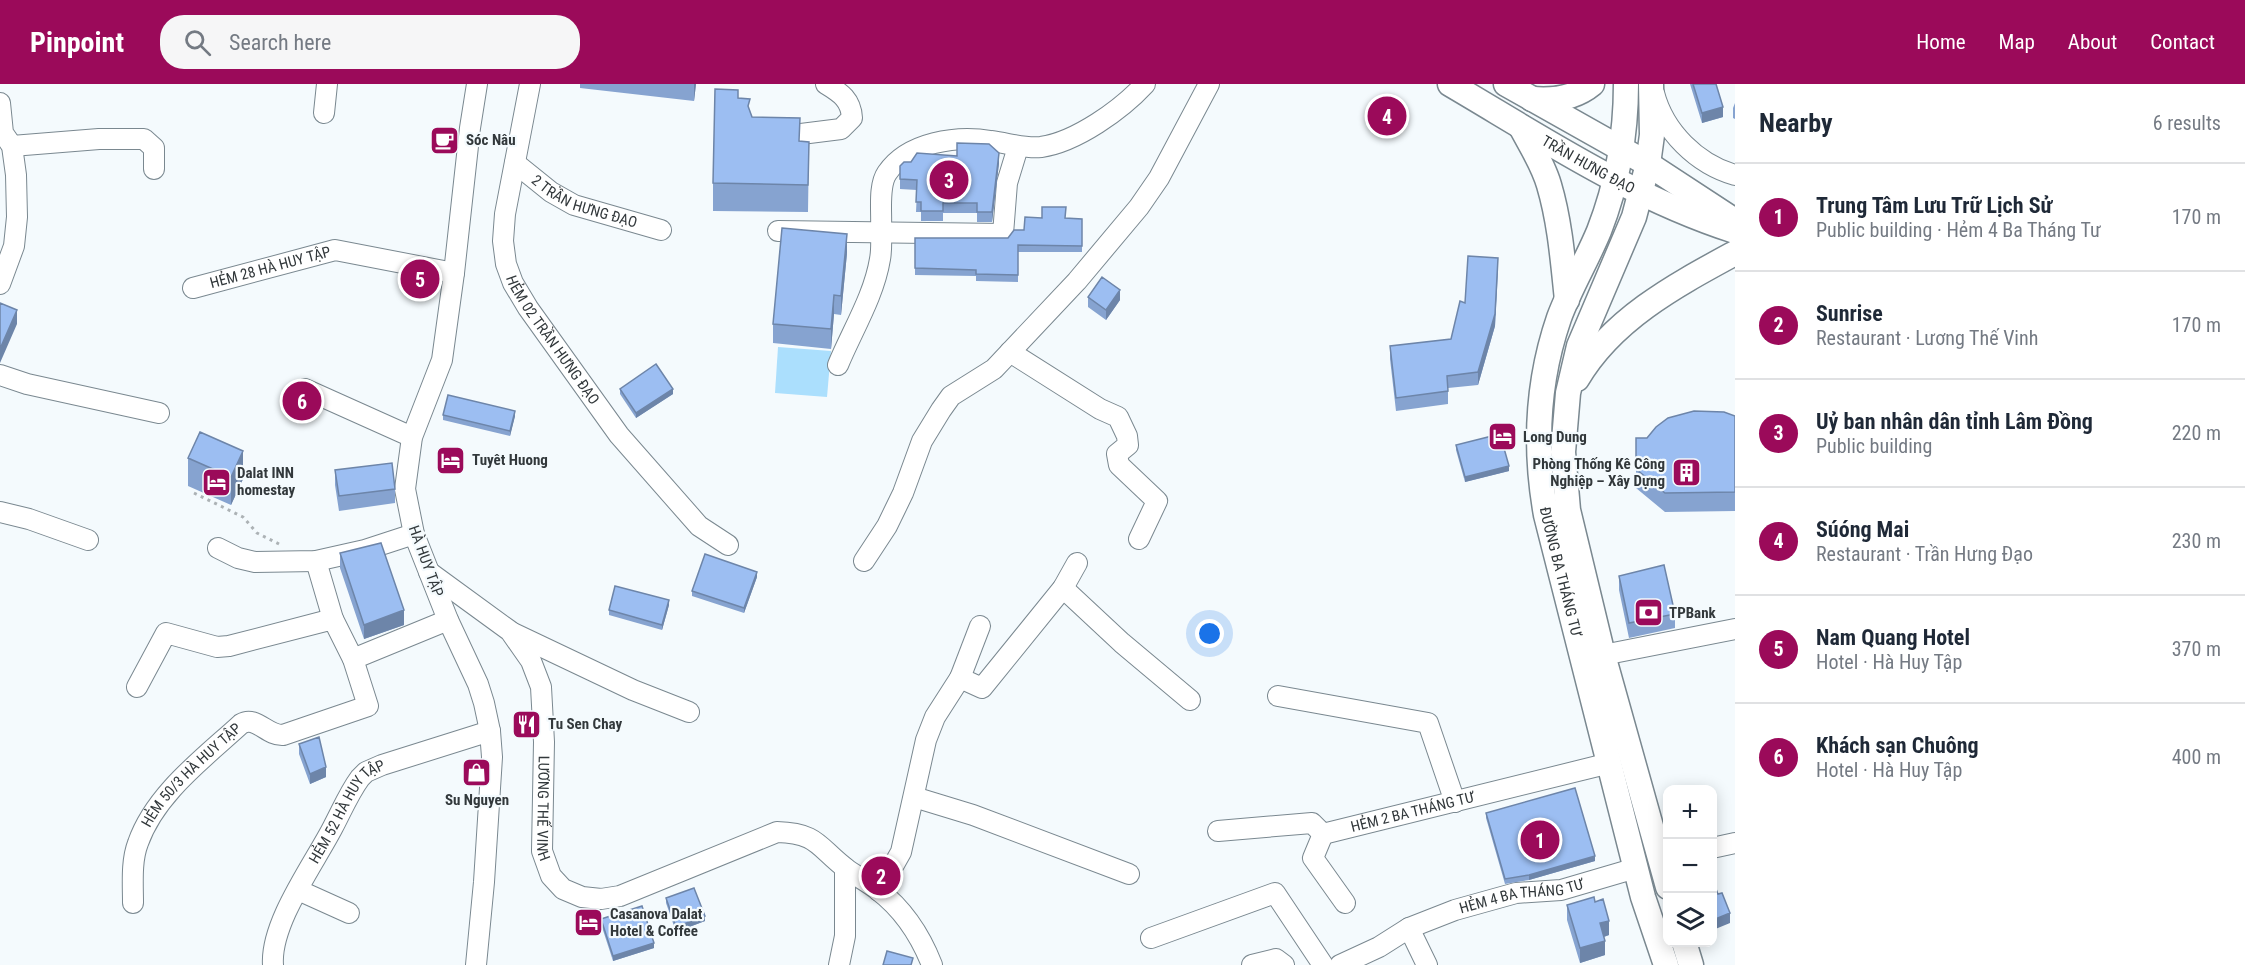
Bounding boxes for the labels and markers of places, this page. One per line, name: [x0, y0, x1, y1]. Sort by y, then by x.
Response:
pin: 4: [1368, 93, 1406, 138]
cafe icon: Sóc Nâu: [429, 124, 461, 156]
place label: Sóc Nâu: [466, 131, 516, 149]
pin: 3: [930, 158, 968, 202]
pin: 5: [400, 256, 440, 302]
pin: 6: [282, 378, 322, 424]
hotel icon: Long Dung: [1486, 421, 1518, 453]
place label: Long Dung: [1523, 428, 1587, 446]
hotel icon: Tuyêt Huong: [435, 444, 467, 476]
place label: Tuyêt Huong: [472, 451, 548, 469]
place label: Phòng Thống Kê Công Nghiệp – Xây Dựng: [1533, 455, 1665, 490]
building icon: Phòng Thống Kê Công Nghiệp – Xây Dựng: [1670, 457, 1702, 489]
place label: Dalat INN homestay: [237, 464, 296, 499]
hotel icon: Dalat INN homestay: [200, 466, 232, 498]
bank icon: TPBank: [1632, 597, 1664, 629]
place label: TPBank: [1669, 604, 1717, 622]
restaurant icon: Tu Sen Chay: [511, 708, 543, 740]
place label: Tu Sen Chay: [548, 715, 622, 733]
shop icon: Su Nguyen: [461, 757, 493, 789]
place label: Su Nguyen: [445, 791, 509, 809]
pin: 1: [1520, 818, 1560, 862]
pin: 2: [862, 854, 900, 898]
place label: Casanova Dalat Hotel & Coffee: [610, 905, 703, 940]
hotel icon: Casanova Dalat Hotel & Coffee: [573, 907, 605, 939]

